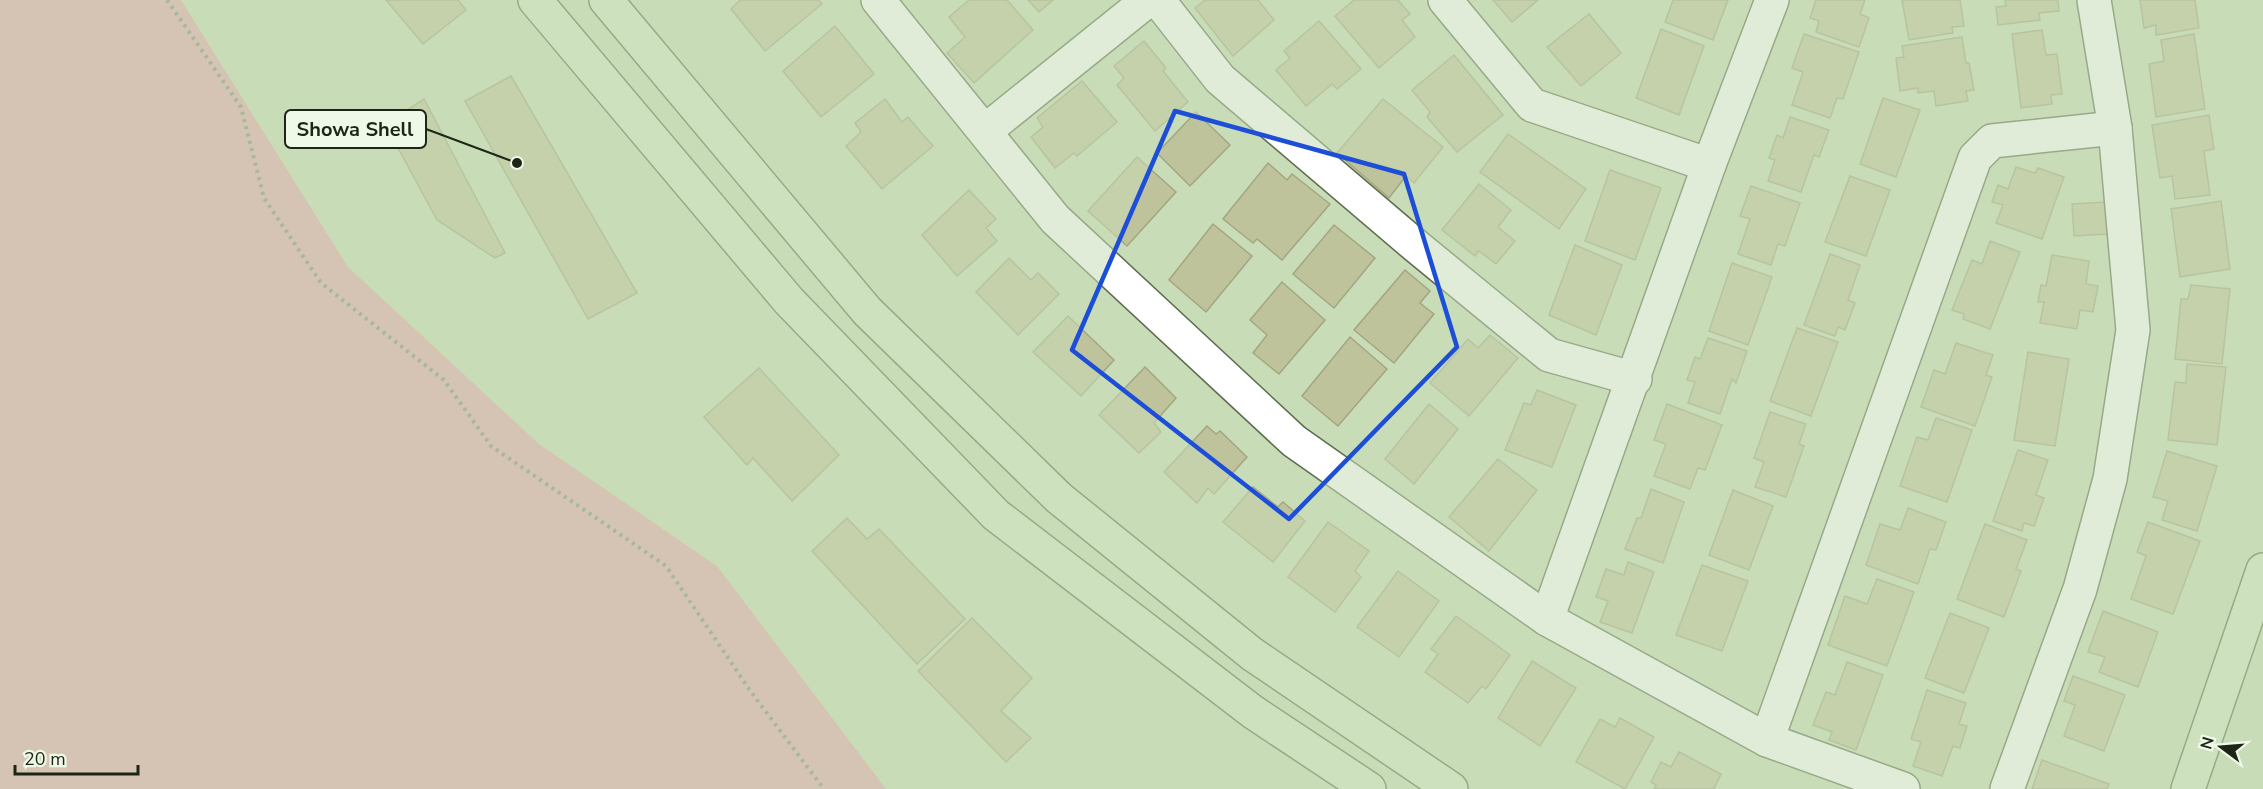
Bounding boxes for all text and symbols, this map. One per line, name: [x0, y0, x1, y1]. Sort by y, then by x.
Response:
callout: Showa Shell: [285, 110, 426, 148]
text: Showa Shell: [297, 116, 414, 143]
north arrow: [2191, 717, 2251, 777]
text: N: [2195, 734, 2220, 752]
scale bar: [15, 738, 138, 776]
text: 20 m: [24, 747, 66, 771]

